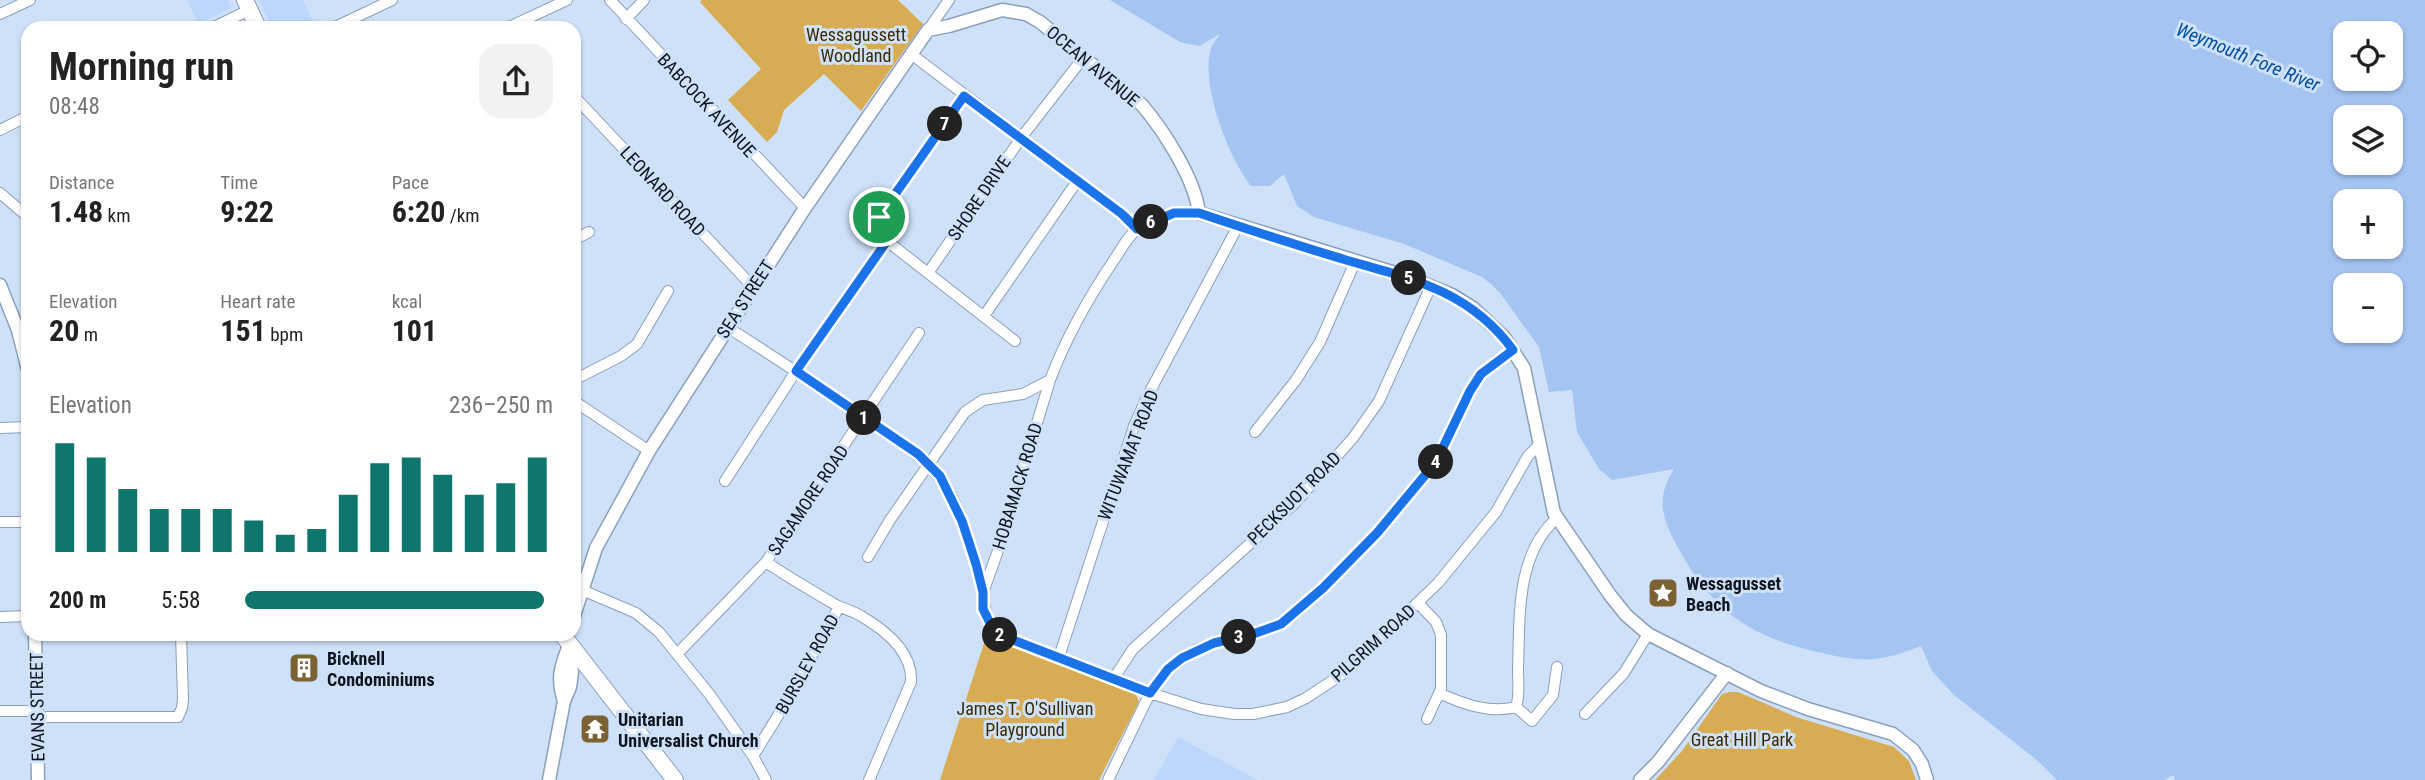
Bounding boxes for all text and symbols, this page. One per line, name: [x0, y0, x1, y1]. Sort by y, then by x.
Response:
water label: Weymouth Fore River: [2173, 18, 2324, 96]
street label: OCEAN AVENUE: [1042, 21, 1144, 111]
map controls: [2333, 21, 2403, 343]
button: locate: [2333, 21, 2403, 91]
park label: Wessagussett Woodland: [806, 24, 906, 66]
button: share: [479, 44, 553, 118]
text: Morning run: [49, 45, 234, 89]
street label: BABCOCK AVENUE: [654, 49, 760, 161]
text: 08:48: [49, 93, 100, 120]
button: layers: [2333, 105, 2403, 175]
pin: 7: [928, 106, 962, 142]
text: 7: [940, 112, 949, 135]
street label: LEONARD ROAD: [616, 142, 710, 240]
street label: SHORE DRIVE: [943, 152, 1015, 244]
text: Distance: [49, 171, 114, 194]
text: Time: [220, 171, 258, 194]
text: Pace: [392, 171, 429, 194]
pin: [849, 187, 909, 247]
button: +: [2333, 189, 2403, 259]
text: 1.48: [49, 194, 103, 229]
text: 9:22: [220, 194, 274, 229]
text: 6:20: [392, 194, 445, 229]
icon: arrive: [860, 198, 898, 236]
text: km: [103, 204, 130, 227]
text: /km: [445, 204, 480, 227]
pin: 6: [1134, 204, 1168, 240]
text: 6: [1146, 210, 1155, 233]
street label: SEA STREET: [712, 256, 778, 342]
pin: 5: [1392, 260, 1426, 296]
text: 5: [1404, 266, 1413, 289]
button: −: [2333, 273, 2403, 343]
text: Elevation: [49, 290, 117, 313]
text: Heart rate: [220, 290, 295, 313]
text: kcal: [392, 290, 422, 313]
text: 20: [49, 313, 79, 348]
text: 151: [220, 313, 266, 348]
text: 101: [392, 313, 437, 348]
text: m: [79, 323, 98, 346]
text: bpm: [266, 323, 303, 346]
street label: WITUWAMAT ROAD: [1093, 387, 1163, 523]
text: Elevation: [49, 392, 132, 419]
text: 236–250 m: [449, 392, 553, 419]
pin: 1: [846, 400, 882, 436]
text: 1: [859, 406, 868, 429]
street label: HOBAMACK ROAD: [988, 420, 1046, 552]
street label: SAGAMORE ROAD: [763, 441, 853, 559]
pin: 4: [1418, 444, 1454, 480]
street label: PECKSUOT ROAD: [1243, 447, 1345, 549]
text: 4: [1431, 450, 1440, 473]
place label: Wessagusset Beach: [1686, 573, 1782, 615]
place icon: Wessagusset Beach: [1646, 576, 1680, 610]
text: 200 m: [49, 587, 106, 614]
text: 5:58: [161, 587, 200, 614]
street label: PILGRIM ROAD: [1327, 600, 1419, 686]
street label: BURSLEY ROAD: [771, 610, 843, 718]
pin: 2: [982, 618, 1018, 652]
pin: 3: [1222, 620, 1256, 654]
text: 2: [995, 623, 1004, 646]
text: 3: [1234, 625, 1243, 648]
place label: Bicknell Condominiums: [327, 648, 435, 690]
building icon: Bicknell Condominiums: [287, 651, 321, 685]
street label: EVANS STREET: [26, 652, 48, 762]
park label: James T. O'Sullivan Playground: [957, 698, 1093, 740]
place label: Unitarian Universalist Church: [618, 709, 759, 751]
temple icon: Unitarian Universalist Church: [578, 712, 612, 746]
park label: Great Hill Park: [1691, 729, 1793, 750]

